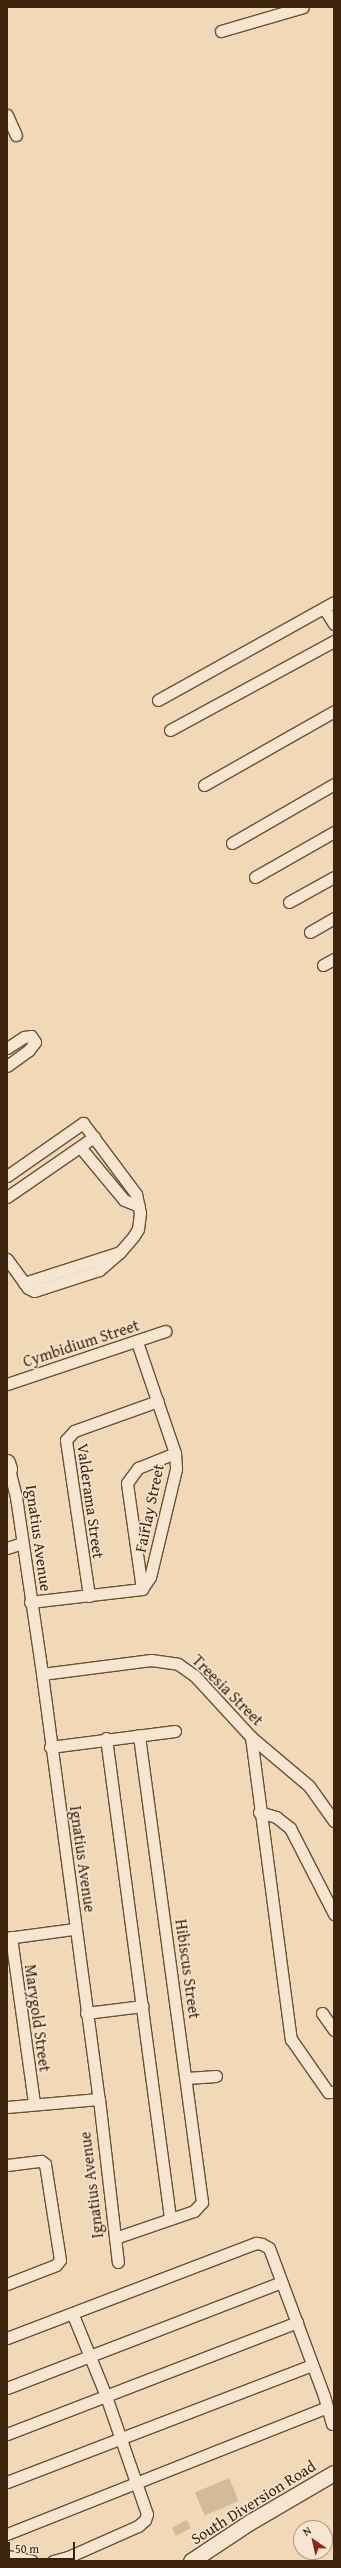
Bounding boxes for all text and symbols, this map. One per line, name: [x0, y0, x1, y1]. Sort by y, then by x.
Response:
street label: Cymbidium Street: [20, 1315, 142, 1371]
street label: Valderama Street: [73, 1442, 109, 1560]
street label: Fairlay Street: [130, 1462, 168, 1554]
street label: Ignatius Avenue: [22, 1484, 56, 1592]
street label: Treesia Street: [188, 1650, 268, 1730]
street label: Ignatius Avenue: [66, 1805, 100, 1913]
street label: Hibiscus Street: [172, 1918, 204, 2020]
street label: Marygold Street: [21, 1963, 55, 2073]
street label: Ignatius Avenue: [75, 2131, 107, 2239]
street label: South Diversion Road: [187, 2456, 319, 2548]
north arrow: [293, 2520, 333, 2560]
text: N: [299, 2522, 314, 2540]
scale bar: [10, 2534, 77, 2560]
text: 50 m: [15, 2540, 39, 2557]

